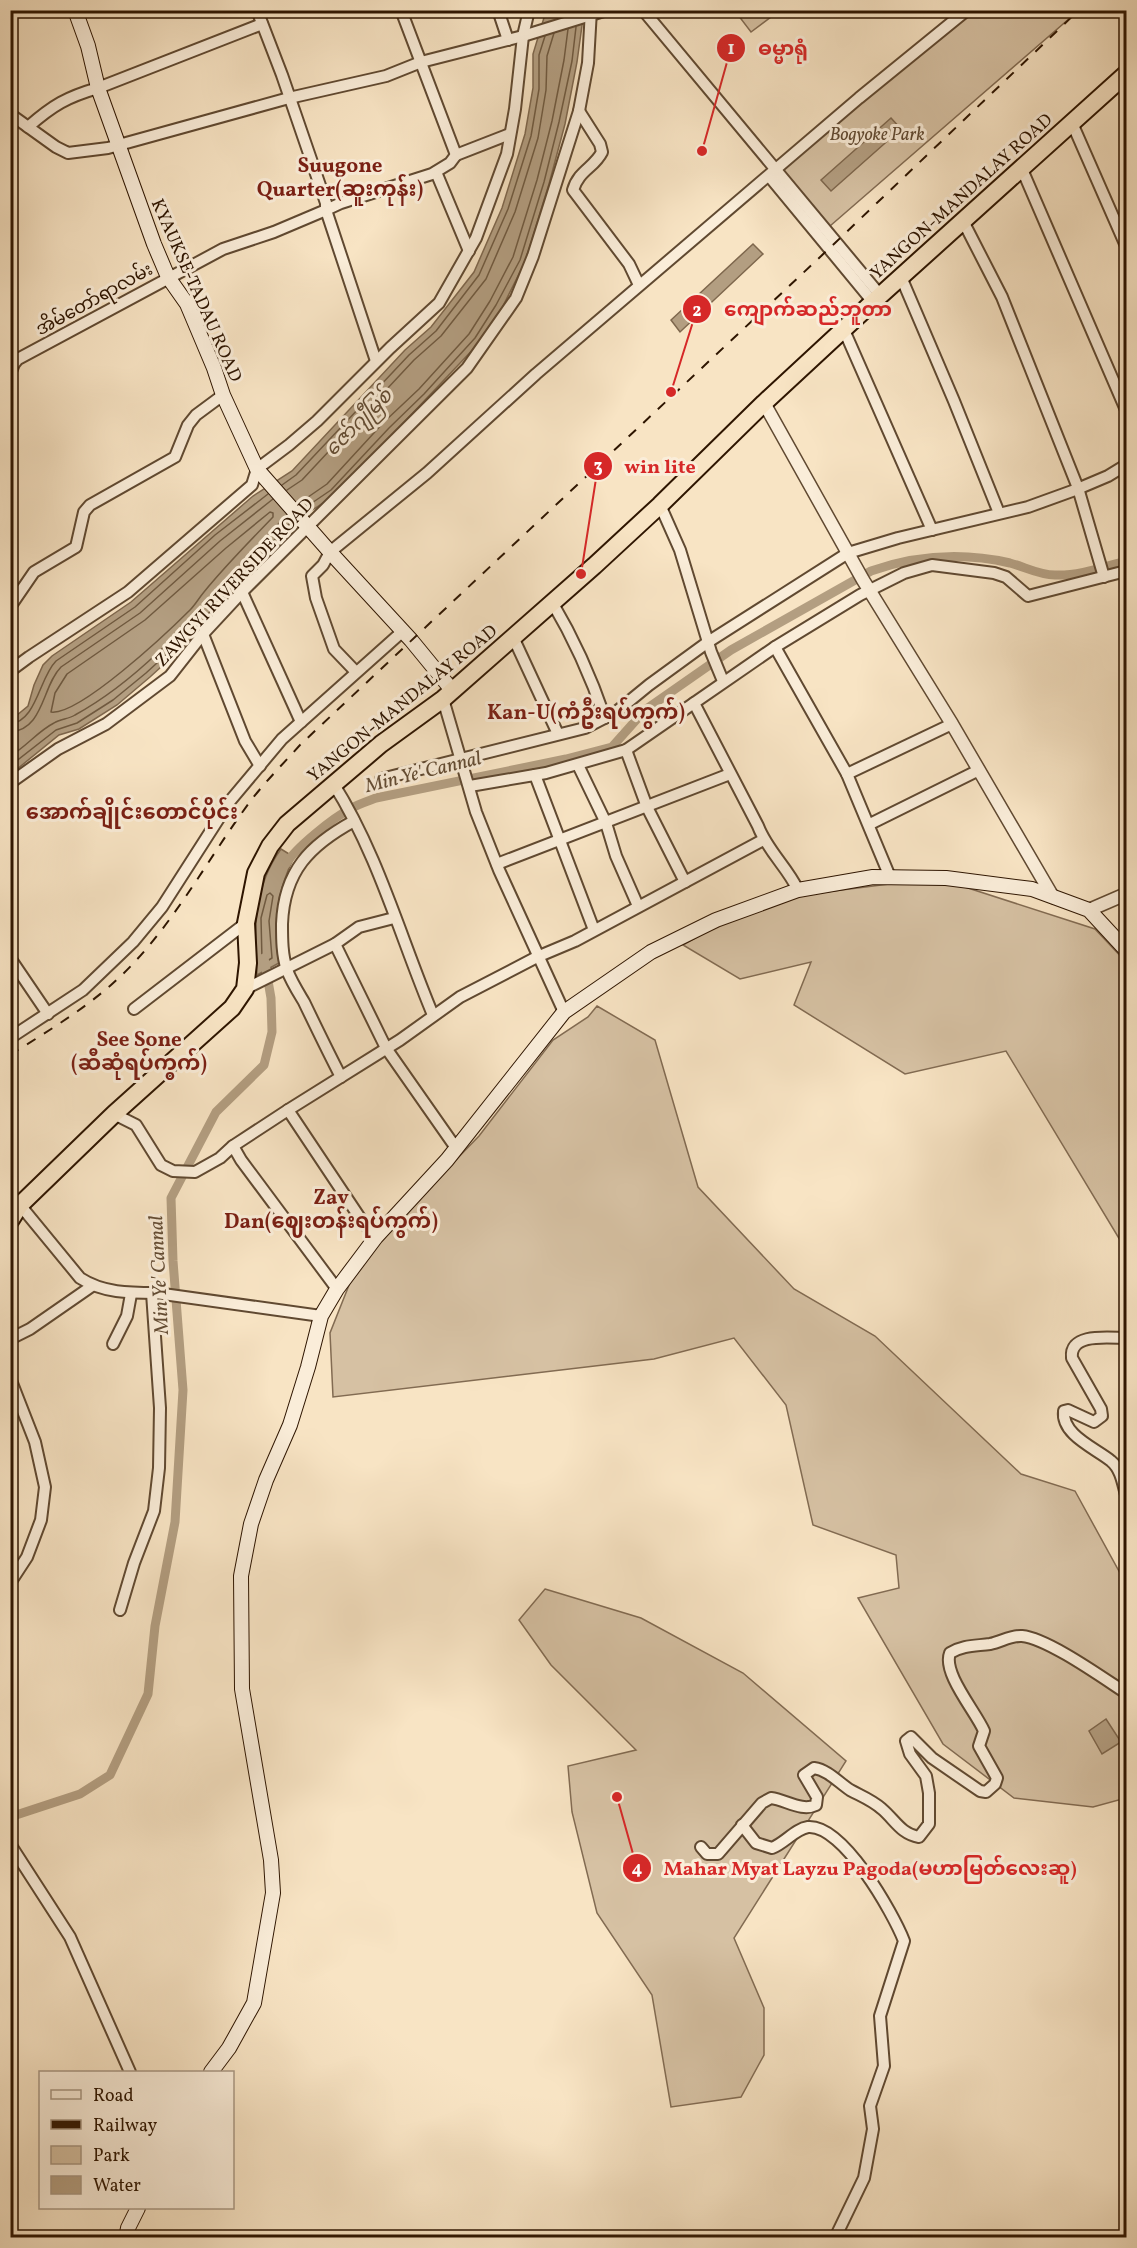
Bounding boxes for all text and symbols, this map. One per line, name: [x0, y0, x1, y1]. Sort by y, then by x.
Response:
callout: ဓမ္မာရုံ: [716, 29, 820, 67]
text: ဓမ္မာရုံ: [758, 36, 808, 64]
text: 1: [727, 37, 735, 62]
street label: YANGON-MANDALAY ROAD: [865, 108, 1059, 286]
park label: Bogyoke Park: [829, 123, 925, 148]
district label: Suugone Quarter(ဆူးကုန်း): [257, 152, 423, 206]
street label: KYAUKSE-TADAU ROAD: [144, 195, 247, 386]
street label: အိမ်တော်ရာလမ်း: [30, 255, 158, 344]
callout: ကျောက်ဆည်ဘူတာ: [682, 290, 904, 328]
text: ကျောက်ဆည်ဘူတာ: [724, 296, 892, 326]
text: 2: [692, 299, 702, 324]
water label: ဇော်ဂျီမြစ်: [318, 381, 401, 464]
callout: win lite: [583, 447, 708, 485]
text: win lite: [624, 454, 696, 482]
text: 3: [593, 455, 603, 480]
street label: ZAWGYI RIVERSIDE ROAD: [150, 493, 320, 673]
street label: YANGON-MANDALAY ROAD: [303, 620, 503, 789]
district label: Kan-U(ကံဦးရပ်ကွက်): [487, 696, 685, 729]
water label: Min Ye' Cannal: [362, 745, 484, 801]
district label: အောက်ချိုင်းတောင်ပိုင်း: [26, 796, 238, 830]
district label: See Sone (ဆီဆုံရပ်ကွက်): [71, 1026, 207, 1080]
district label: Zay Dan(ဈေးတန်းရပ်ကွက်): [224, 1184, 438, 1238]
water label: Min Ye' Cannal: [143, 1215, 177, 1336]
callout: Mahar Myat Layzu Pagoda(မဟာမြတ်လေးဆူ): [622, 1849, 1089, 1887]
text: Mahar Myat Layzu Pagoda(မဟာမြတ်လေးဆူ): [663, 1855, 1077, 1884]
text: 4: [632, 1857, 643, 1882]
legend: [39, 2071, 234, 2209]
text: Road: [93, 2084, 134, 2109]
text: Railway: [93, 2114, 157, 2139]
text: Park: [93, 2144, 130, 2169]
text: Water: [93, 2174, 141, 2199]

